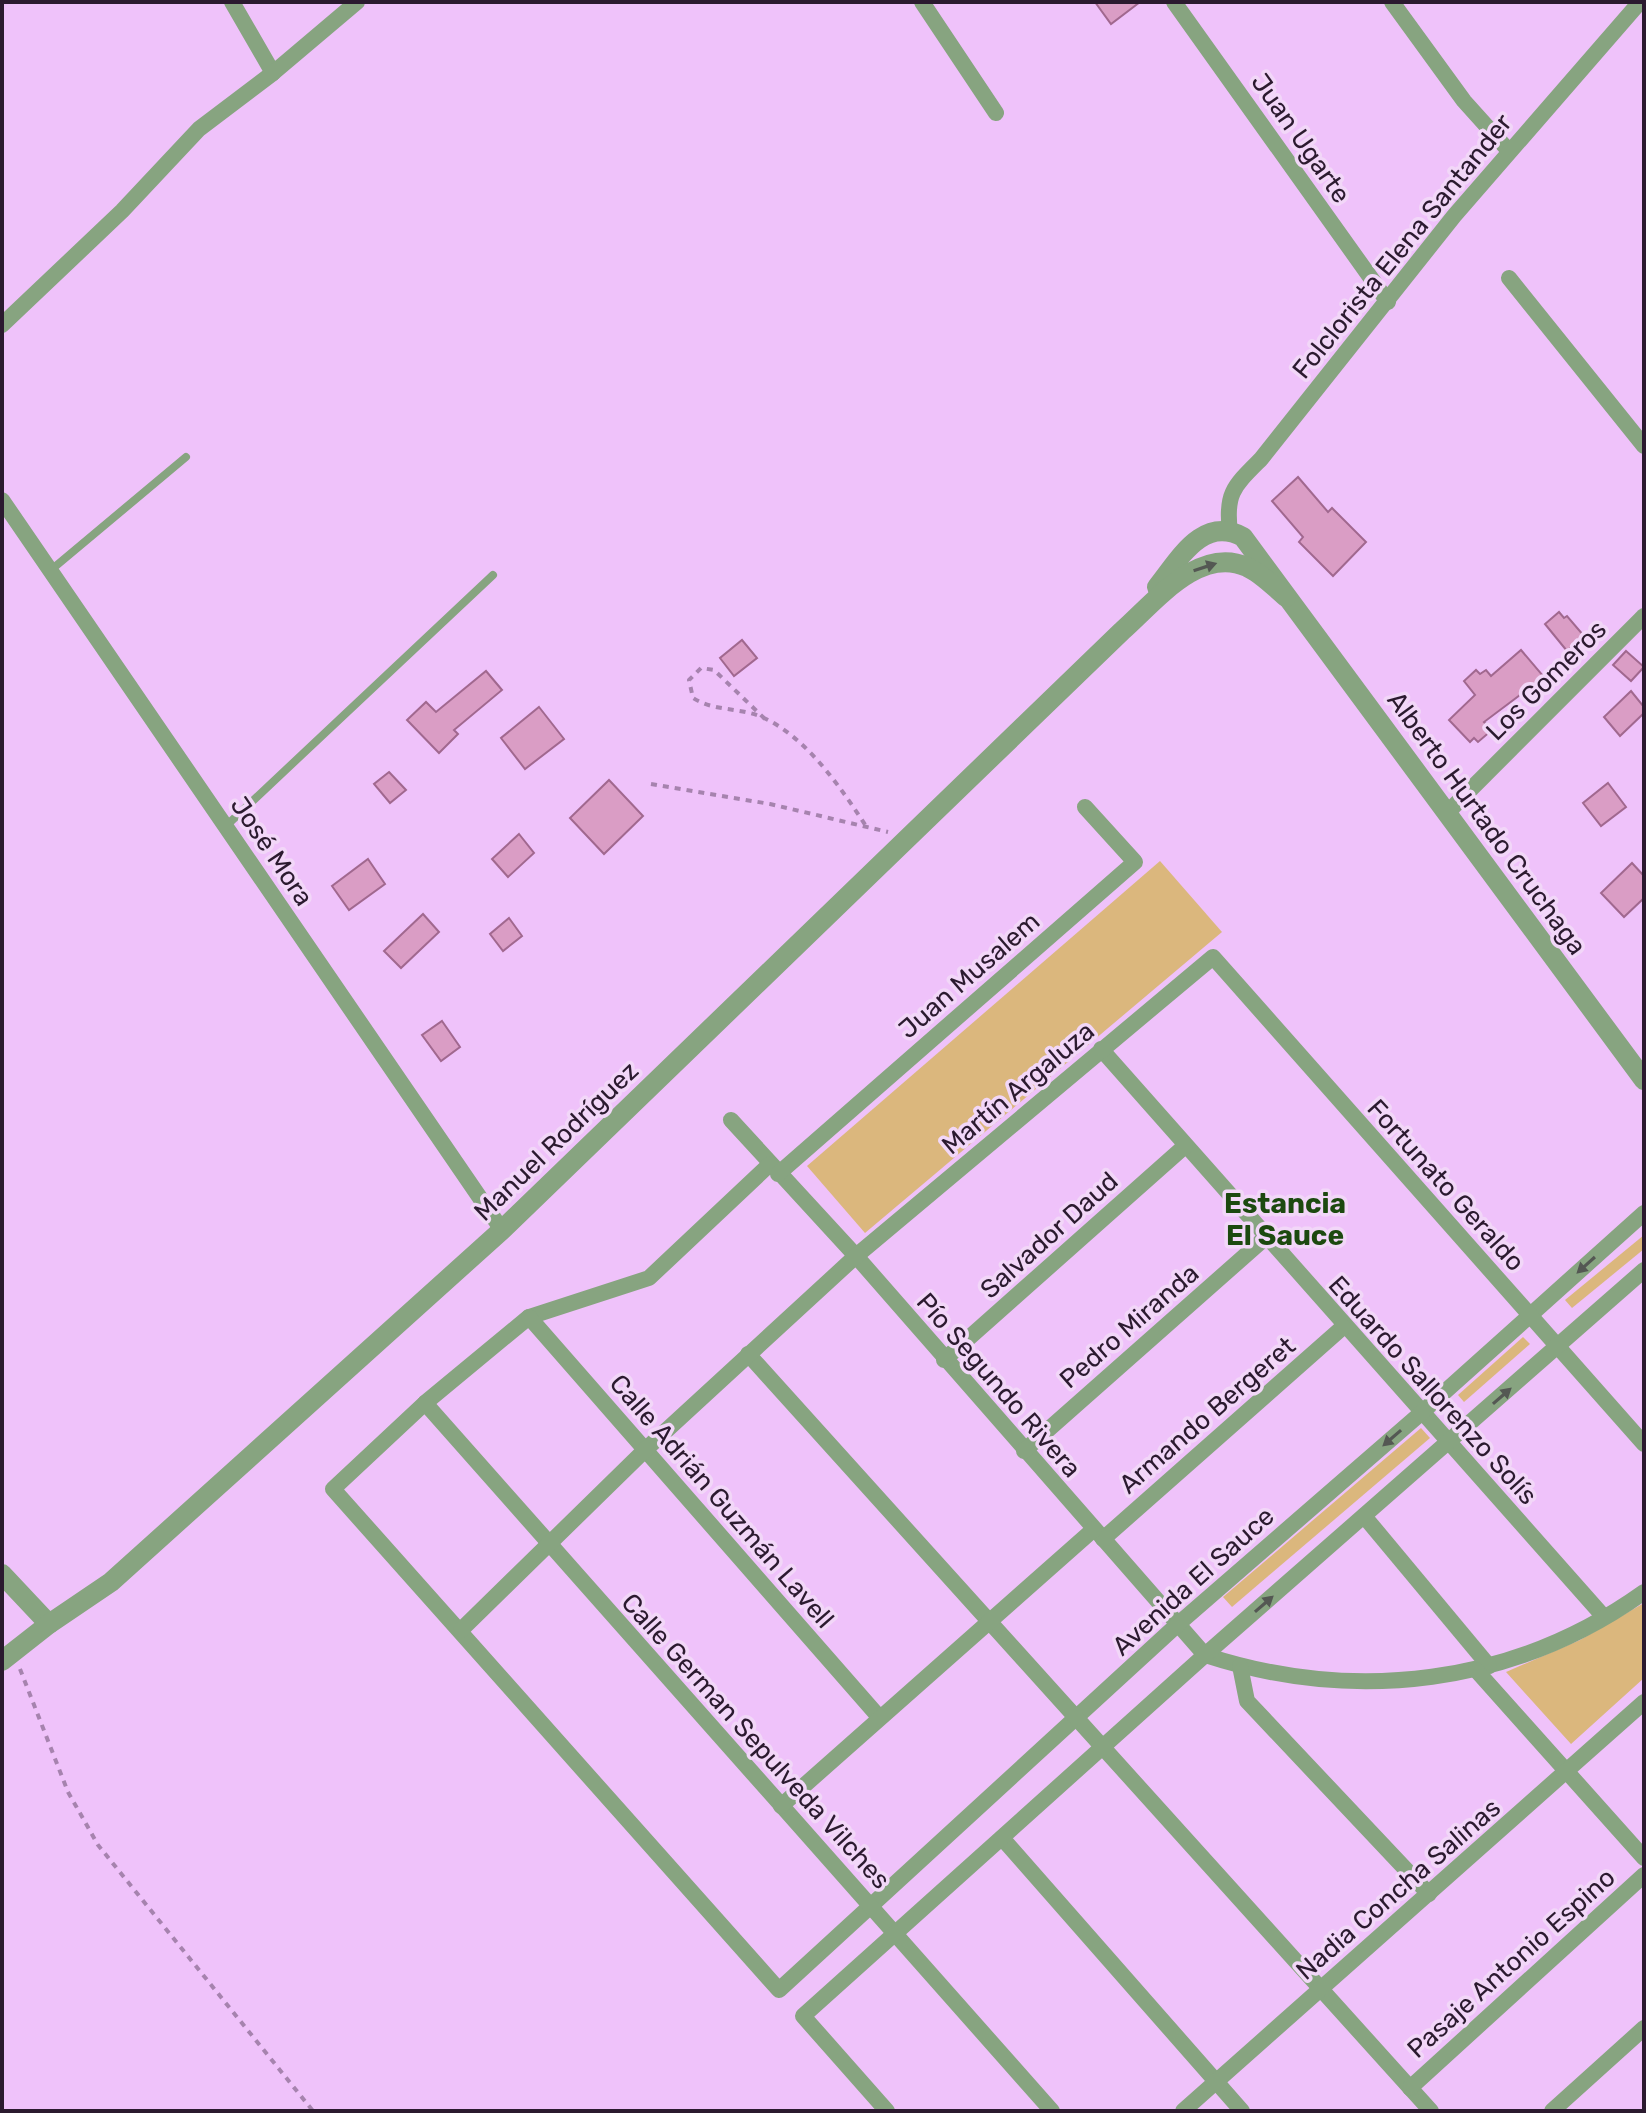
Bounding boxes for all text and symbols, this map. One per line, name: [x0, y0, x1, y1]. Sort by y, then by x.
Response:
street label: Juan Ugarte: [1245, 67, 1357, 209]
street label: Folclorista Elena Santander: [1286, 108, 1519, 385]
one-way arrow: [1193, 560, 1217, 573]
street label: Los Gomeros: [1480, 614, 1613, 747]
street label: Alberto Hurtado Cruchaga: [1381, 686, 1593, 961]
street label: José Mora: [224, 791, 319, 912]
street label: Juan Musalem: [893, 906, 1046, 1045]
street label: Martín Argaluza: [936, 1016, 1101, 1161]
street label: Manuel Rodríguez: [468, 1055, 645, 1228]
street label: Fortunato Geraldo: [1361, 1093, 1531, 1277]
street label: Salvador Daud: [974, 1165, 1125, 1305]
district label: Estancia El Sauce: [1224, 1187, 1346, 1252]
one-way arrow: [1576, 1256, 1596, 1273]
street label: Pedro Miranda: [1053, 1258, 1205, 1395]
street label: Eduardo Sallorenzo Solís: [1322, 1270, 1543, 1511]
street label: Pío Segundo Rivera: [910, 1287, 1087, 1484]
street label: Armando Bergeret: [1113, 1330, 1302, 1500]
street label: Calle Adrián Guzmán Lavell: [603, 1368, 840, 1635]
one-way arrow: [1491, 1388, 1511, 1405]
one-way arrow: [1383, 1429, 1402, 1447]
street label: Avenida El Sauce: [1106, 1501, 1281, 1662]
street label: Calle German Sepulveda Vilches: [615, 1587, 897, 1895]
one-way arrow: [1253, 1596, 1273, 1613]
street label: Nadia Concha Salinas: [1290, 1792, 1507, 1986]
street label: Pasaje Antonio Espino: [1401, 1862, 1621, 2065]

